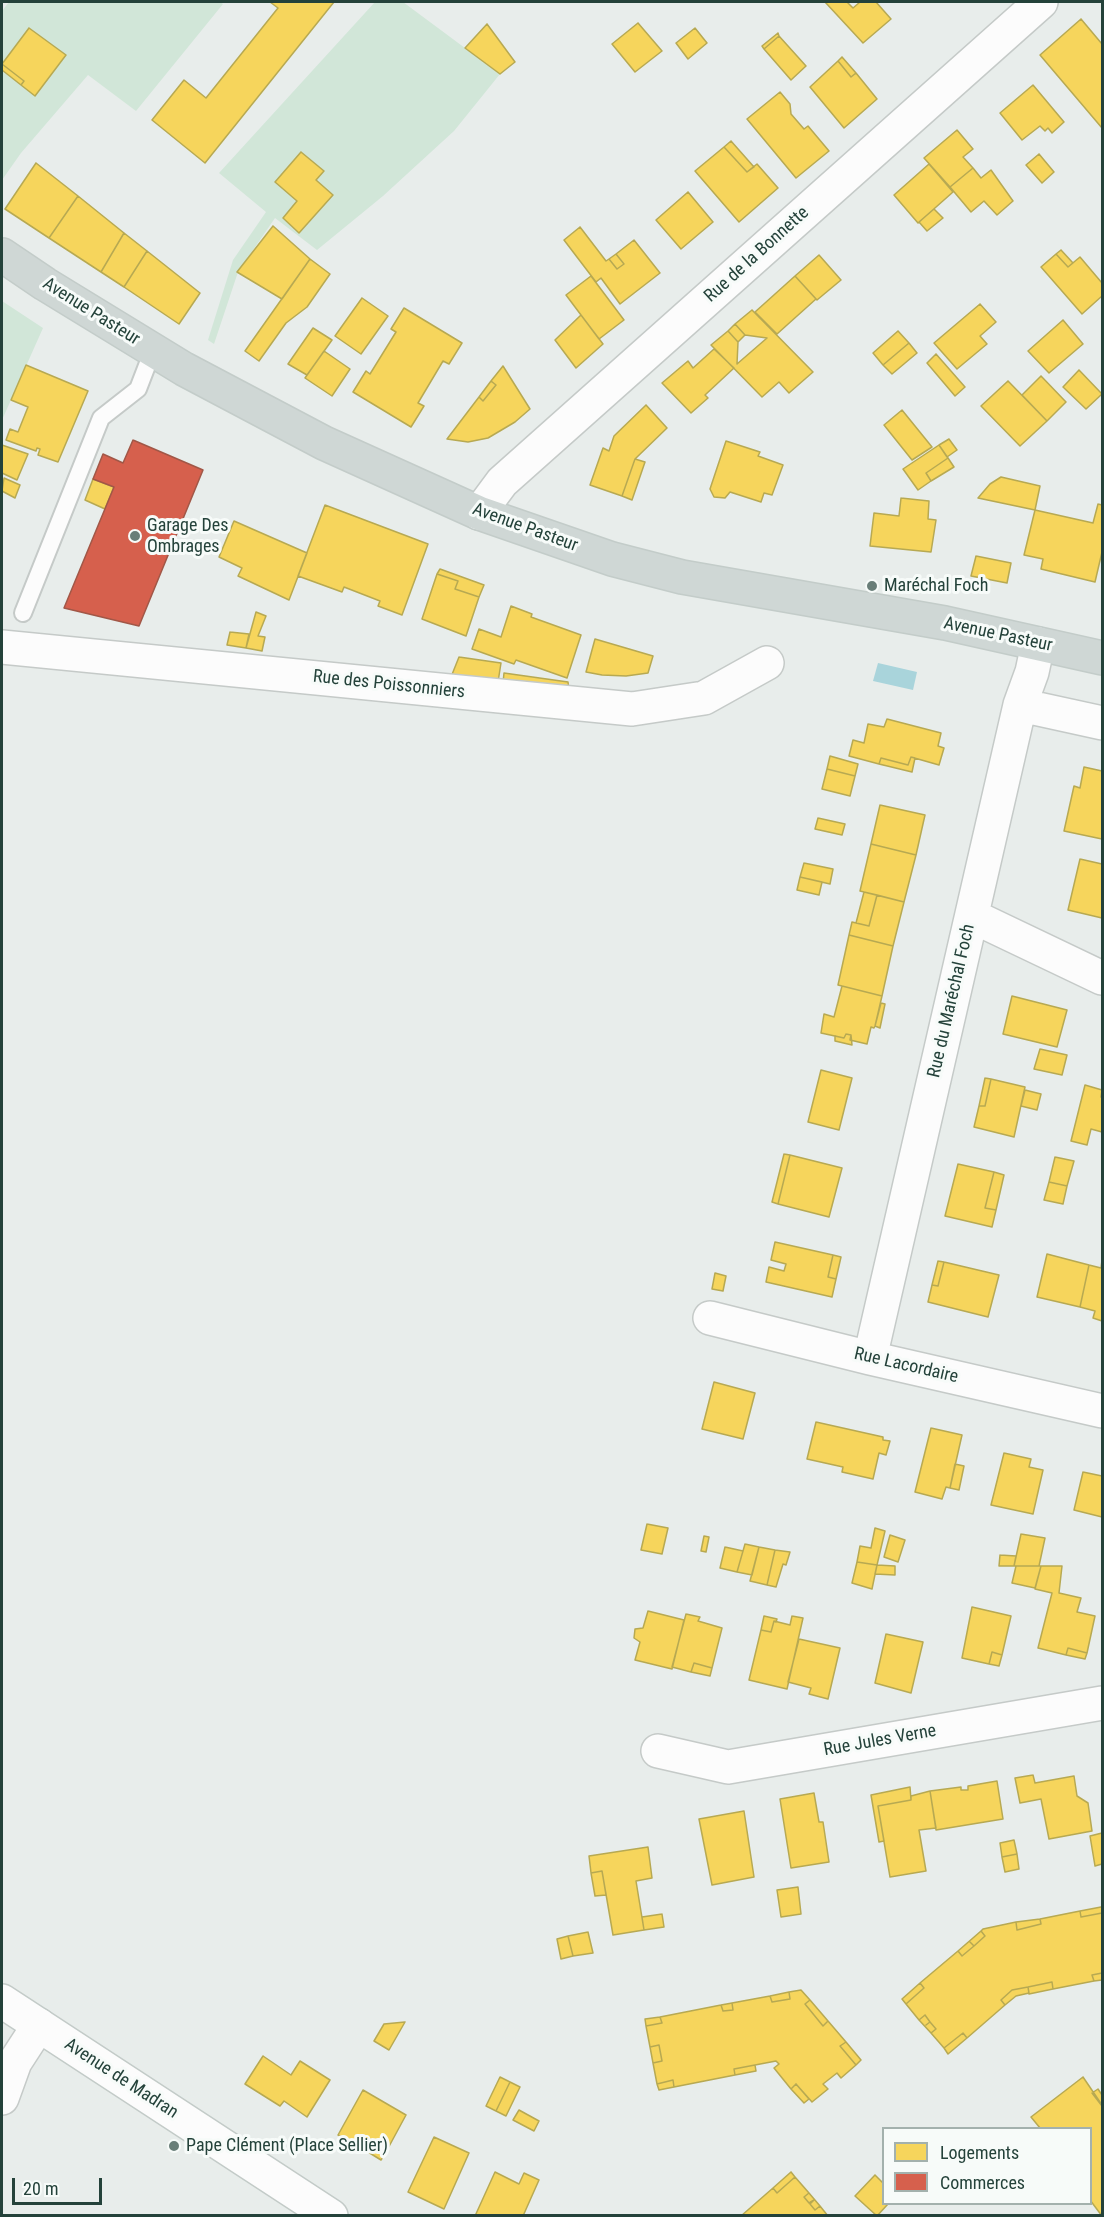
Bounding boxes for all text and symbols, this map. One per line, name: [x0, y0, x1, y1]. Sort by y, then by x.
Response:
street label: Rue de la Bonnette: [700, 202, 814, 308]
street label: Avenue Pasteur: [38, 274, 144, 350]
street label: Avenue Pasteur: [469, 499, 581, 557]
place label: Garage Des Ombrages: [147, 515, 228, 558]
marker: Garage Des Ombrages: [128, 529, 142, 543]
place label: Maréchal Foch: [884, 575, 988, 597]
marker: Maréchal Foch: [865, 579, 879, 593]
street label: Avenue Pasteur: [942, 613, 1054, 657]
street label: Rue des Poissonniers: [312, 666, 466, 704]
street label: Rue du Maréchal Foch: [924, 922, 980, 1080]
street label: Rue Lacordaire: [852, 1344, 960, 1388]
street label: Rue Jules Verne: [822, 1720, 938, 1762]
street label: Avenue de Madran: [60, 2034, 182, 2124]
legend: [882, 2127, 1092, 2205]
place label: Pape Clément (Place Sellier): [186, 2135, 388, 2157]
marker: Pape Clément (Place Sellier): [167, 2139, 181, 2153]
text: Logements: [940, 2142, 1019, 2163]
scale bar: [15, 2166, 105, 2204]
text: Commerces: [940, 2172, 1025, 2193]
text: 20 m: [23, 2178, 58, 2199]

